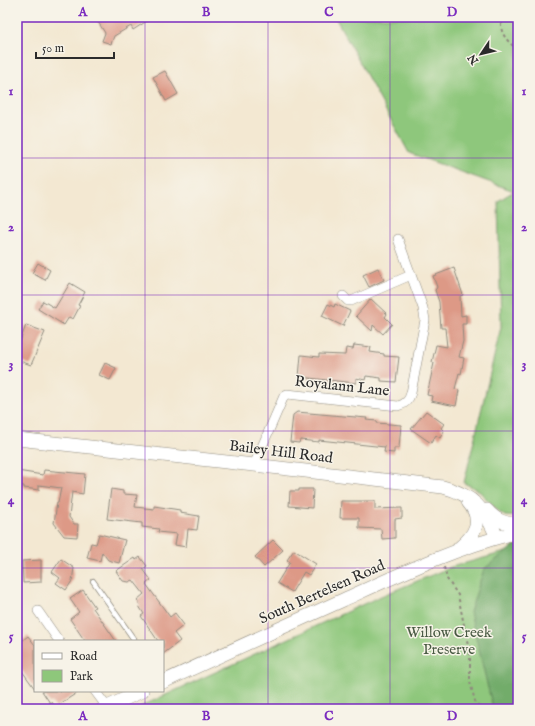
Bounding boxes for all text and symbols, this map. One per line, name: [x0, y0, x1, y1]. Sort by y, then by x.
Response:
text: A: [78, 4, 89, 21]
text: B: [202, 4, 211, 21]
text: C: [324, 4, 334, 21]
text: D: [447, 4, 458, 21]
scale bar: [36, 34, 114, 60]
north arrow: [461, 34, 501, 74]
text: 50 m: [42, 41, 64, 56]
text: N: [465, 51, 483, 68]
text: 1: [9, 83, 14, 100]
text: 1: [522, 83, 527, 100]
text: 2: [8, 219, 14, 236]
text: 2: [521, 219, 527, 236]
text: 3: [9, 356, 14, 373]
text: 3: [522, 356, 527, 373]
street label: Royalann Lane: [294, 372, 390, 400]
street label: Bailey Hill Road: [228, 436, 335, 468]
text: 4: [8, 492, 15, 509]
text: 4: [521, 492, 528, 509]
street label: South Bertelsen Road: [256, 555, 389, 628]
park label: Willow Creek Preserve: [406, 623, 493, 659]
text: 5: [9, 628, 14, 645]
text: 5: [522, 628, 527, 645]
legend: [34, 640, 164, 692]
text: Road: [70, 649, 98, 664]
text: Park: [70, 669, 93, 684]
text: A: [78, 708, 89, 725]
text: B: [202, 708, 211, 725]
text: C: [324, 708, 334, 725]
text: D: [447, 708, 458, 725]

